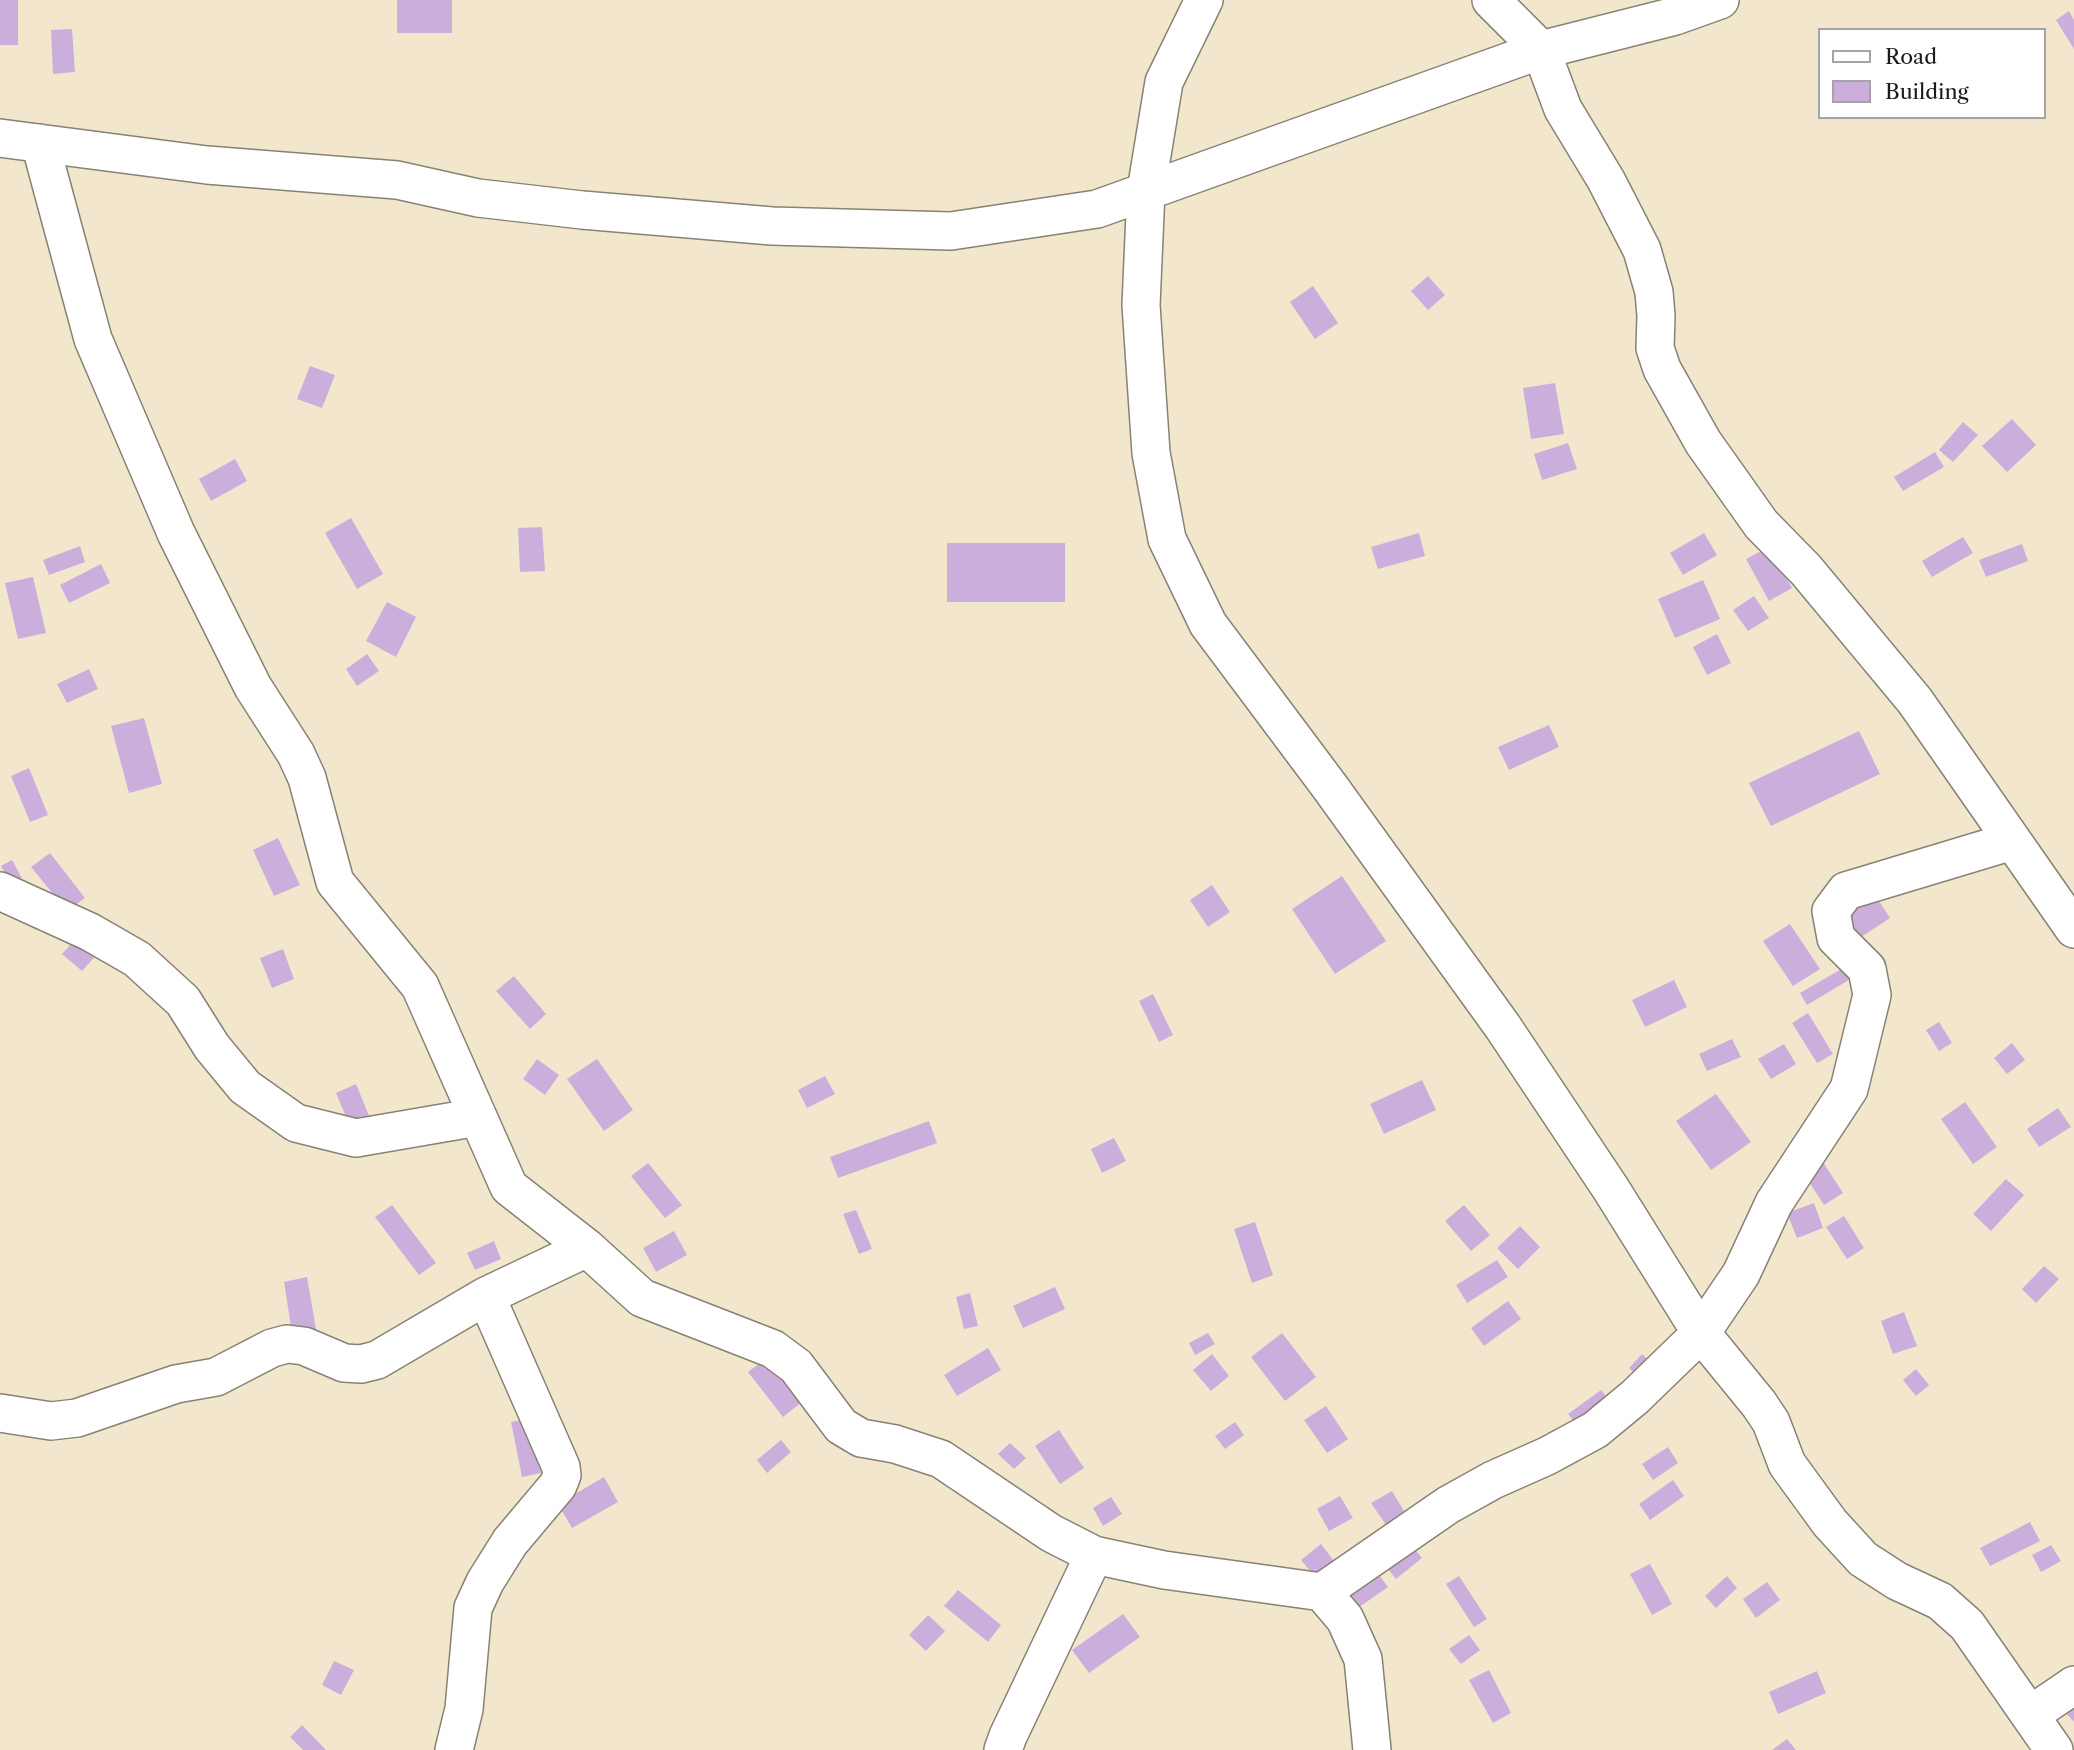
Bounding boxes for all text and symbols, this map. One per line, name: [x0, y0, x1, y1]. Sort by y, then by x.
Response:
legend: [1818, 28, 2046, 119]
text: Road: [1885, 44, 1937, 69]
text: Building: [1885, 79, 1969, 104]

